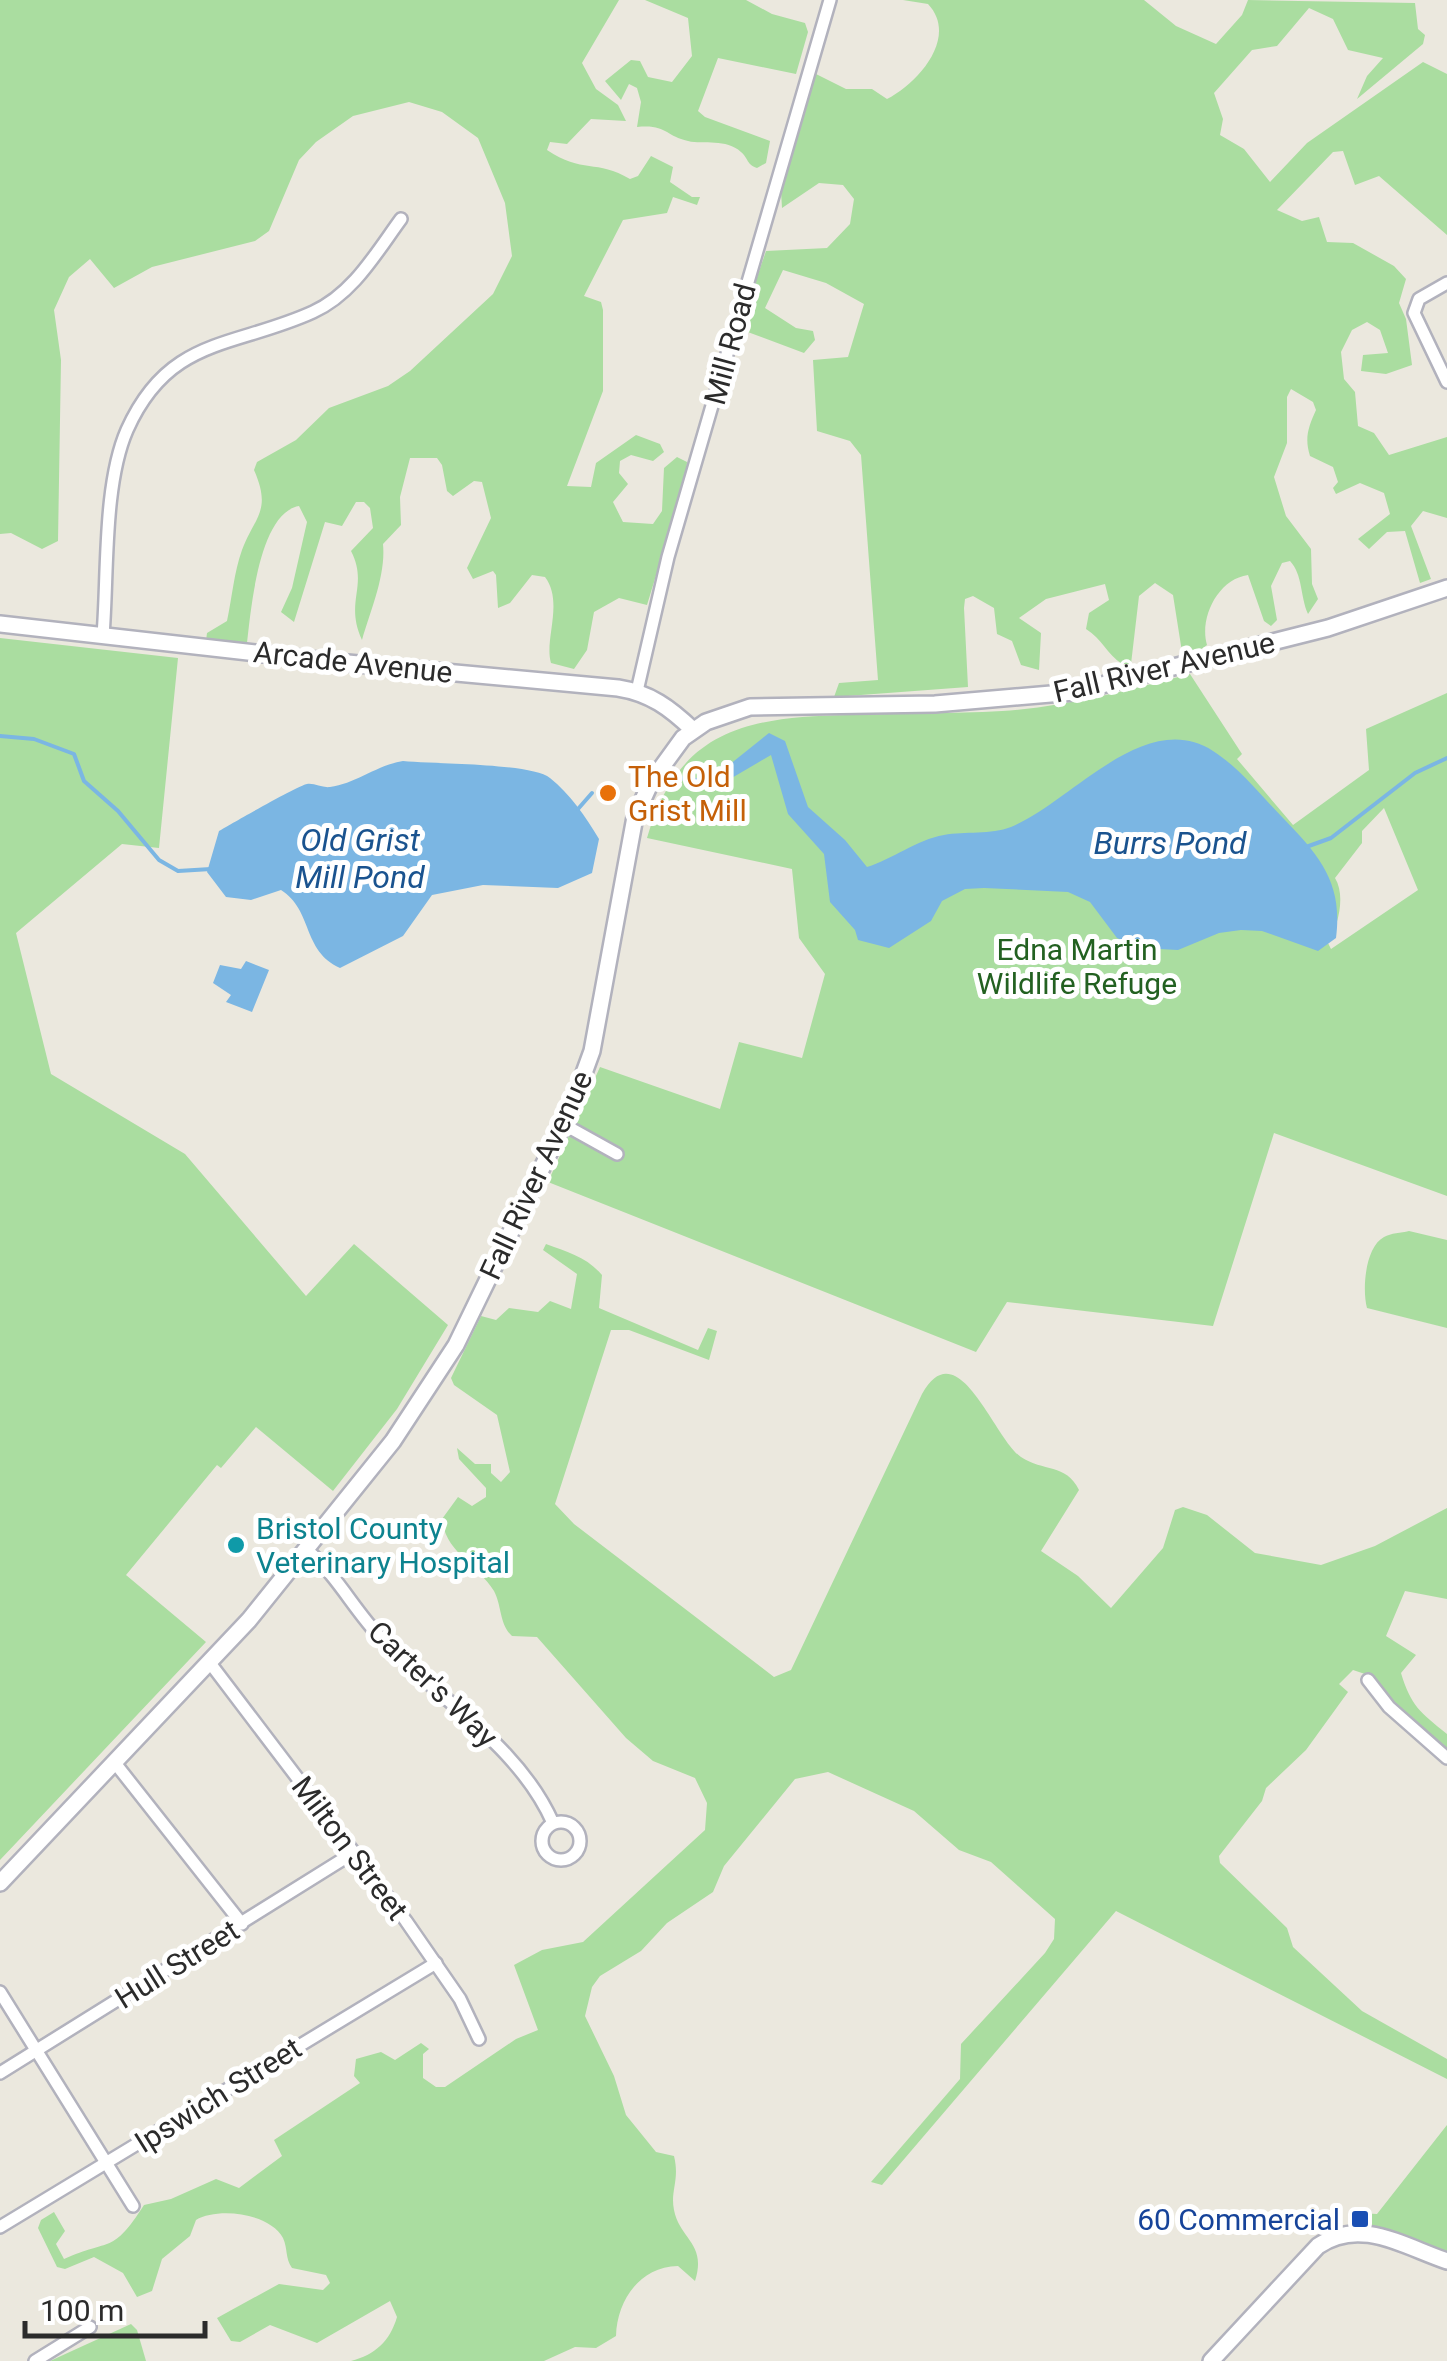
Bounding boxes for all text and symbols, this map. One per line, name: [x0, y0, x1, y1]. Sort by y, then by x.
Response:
street label: Mill Road: [697, 279, 763, 409]
street label: Fall River Avenue: [1050, 625, 1278, 709]
street label: Arcade Avenue: [252, 634, 454, 690]
place label: The Old Grist Mill: [628, 759, 747, 828]
marker: The Old Grist Mill: [597, 782, 619, 804]
water label: Old Grist Mill Pond: [295, 821, 425, 896]
water label: Burrs Pond: [1093, 824, 1247, 862]
park label: Edna Martin Wildlife Refuge: [977, 932, 1177, 1001]
street label: Fall River Avenue: [472, 1065, 600, 1285]
place label: Bristol County Veterinary Hospital: [256, 1511, 510, 1580]
marker: Bristol County Veterinary Hospital: [225, 1534, 247, 1556]
street label: Carter's Way: [361, 1614, 505, 1754]
street label: Milton Street: [285, 1769, 415, 1927]
street label: Hull Street: [109, 1912, 245, 2016]
street label: Ipswich Street: [129, 2030, 307, 2160]
place label: 60 Commercial: [1137, 2202, 1340, 2237]
marker: 60 Commercial: [1349, 2208, 1371, 2230]
scale bar: [25, 2276, 205, 2338]
text: 100 m: [40, 2293, 124, 2328]

